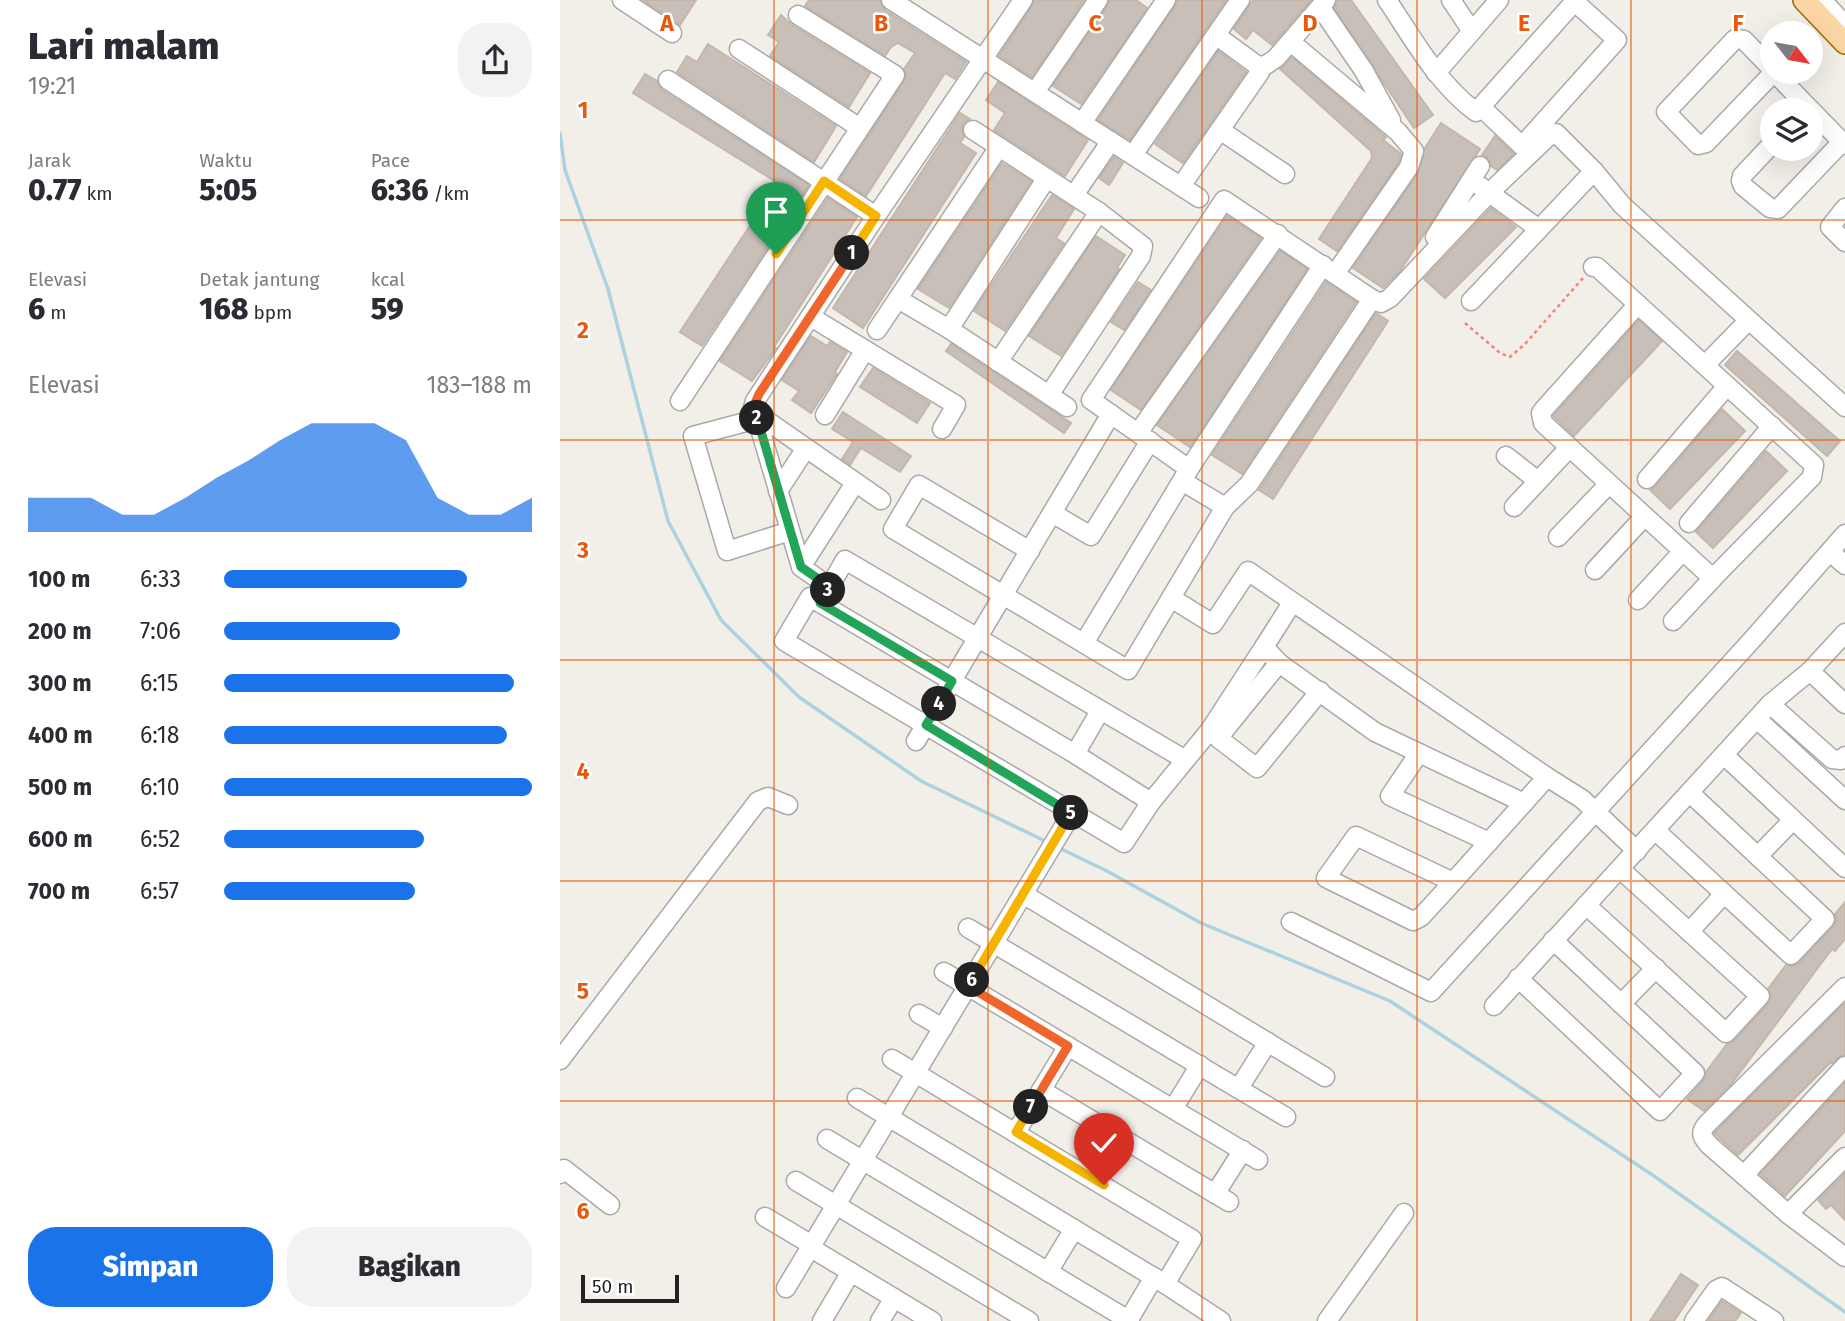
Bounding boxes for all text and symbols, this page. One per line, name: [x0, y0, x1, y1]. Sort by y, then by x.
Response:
text: A: [659, 9, 674, 37]
text: B: [874, 9, 888, 37]
text: C: [1088, 9, 1102, 37]
text: D: [1303, 9, 1318, 37]
text: E: [1518, 9, 1530, 37]
text: F: [1732, 9, 1744, 37]
north arrow: [1760, 21, 1824, 84]
map controls: [1760, 21, 1823, 161]
text: Lari malam: [28, 23, 219, 69]
button: share: [458, 23, 532, 97]
text: 19:21: [28, 72, 76, 100]
text: 1: [578, 96, 588, 124]
button: layers: [1760, 98, 1823, 161]
text: Jarak: [28, 149, 71, 172]
text: Waktu: [199, 149, 252, 172]
text: Pace: [371, 149, 410, 172]
text: 0.77: [28, 172, 82, 208]
text: 5:05: [199, 172, 257, 208]
text: 6:36: [371, 172, 429, 208]
text: km: [82, 182, 113, 205]
text: /km: [429, 182, 470, 205]
pin: [746, 182, 806, 254]
icon: arrive: [757, 193, 795, 231]
pin: 1: [834, 236, 870, 270]
text: 1: [847, 241, 856, 264]
text: Elevasi: [28, 268, 87, 291]
text: Detak jantung: [199, 268, 319, 291]
text: kcal: [371, 268, 405, 291]
text: 6: [28, 291, 45, 327]
text: 168: [199, 291, 248, 327]
text: 59: [371, 291, 404, 327]
text: m: [45, 301, 67, 324]
text: bpm: [248, 301, 292, 324]
text: 2: [577, 316, 589, 344]
text: Elevasi: [28, 371, 100, 399]
text: 183–188 m: [426, 371, 532, 399]
pin: 2: [740, 400, 774, 436]
text: 2: [752, 406, 761, 429]
text: 3: [576, 536, 589, 564]
text: 100 m: [28, 565, 90, 593]
text: 6:33: [140, 565, 181, 593]
pin: 3: [810, 572, 846, 608]
text: 3: [823, 578, 832, 601]
text: 200 m: [28, 617, 92, 645]
text: 7:06: [140, 617, 181, 645]
text: 300 m: [28, 669, 92, 697]
text: 6:15: [140, 669, 178, 697]
pin: 4: [922, 686, 956, 722]
text: 4: [933, 692, 944, 715]
text: 400 m: [28, 721, 93, 749]
text: 6:18: [140, 721, 180, 749]
text: 4: [577, 757, 590, 785]
text: 500 m: [28, 773, 92, 801]
text: 6:10: [140, 773, 180, 801]
pin: 5: [1054, 796, 1088, 830]
text: 5: [1065, 801, 1076, 824]
text: 600 m: [28, 825, 93, 853]
text: 6:52: [140, 825, 181, 853]
text: 700 m: [28, 877, 90, 905]
text: 6:57: [140, 877, 179, 905]
pin: 6: [954, 962, 990, 998]
text: 6: [966, 968, 977, 991]
text: 5: [577, 977, 589, 1005]
pin: 7: [1014, 1090, 1049, 1124]
text: 7: [1026, 1095, 1035, 1118]
pin: [1074, 1113, 1134, 1185]
icon: check: [1085, 1124, 1123, 1162]
text: 6: [577, 1197, 590, 1225]
button: Simpan: [28, 1227, 273, 1307]
button: Bagikan: [287, 1227, 532, 1307]
scale bar: [581, 1272, 679, 1304]
text: 50 m: [592, 1275, 633, 1298]

